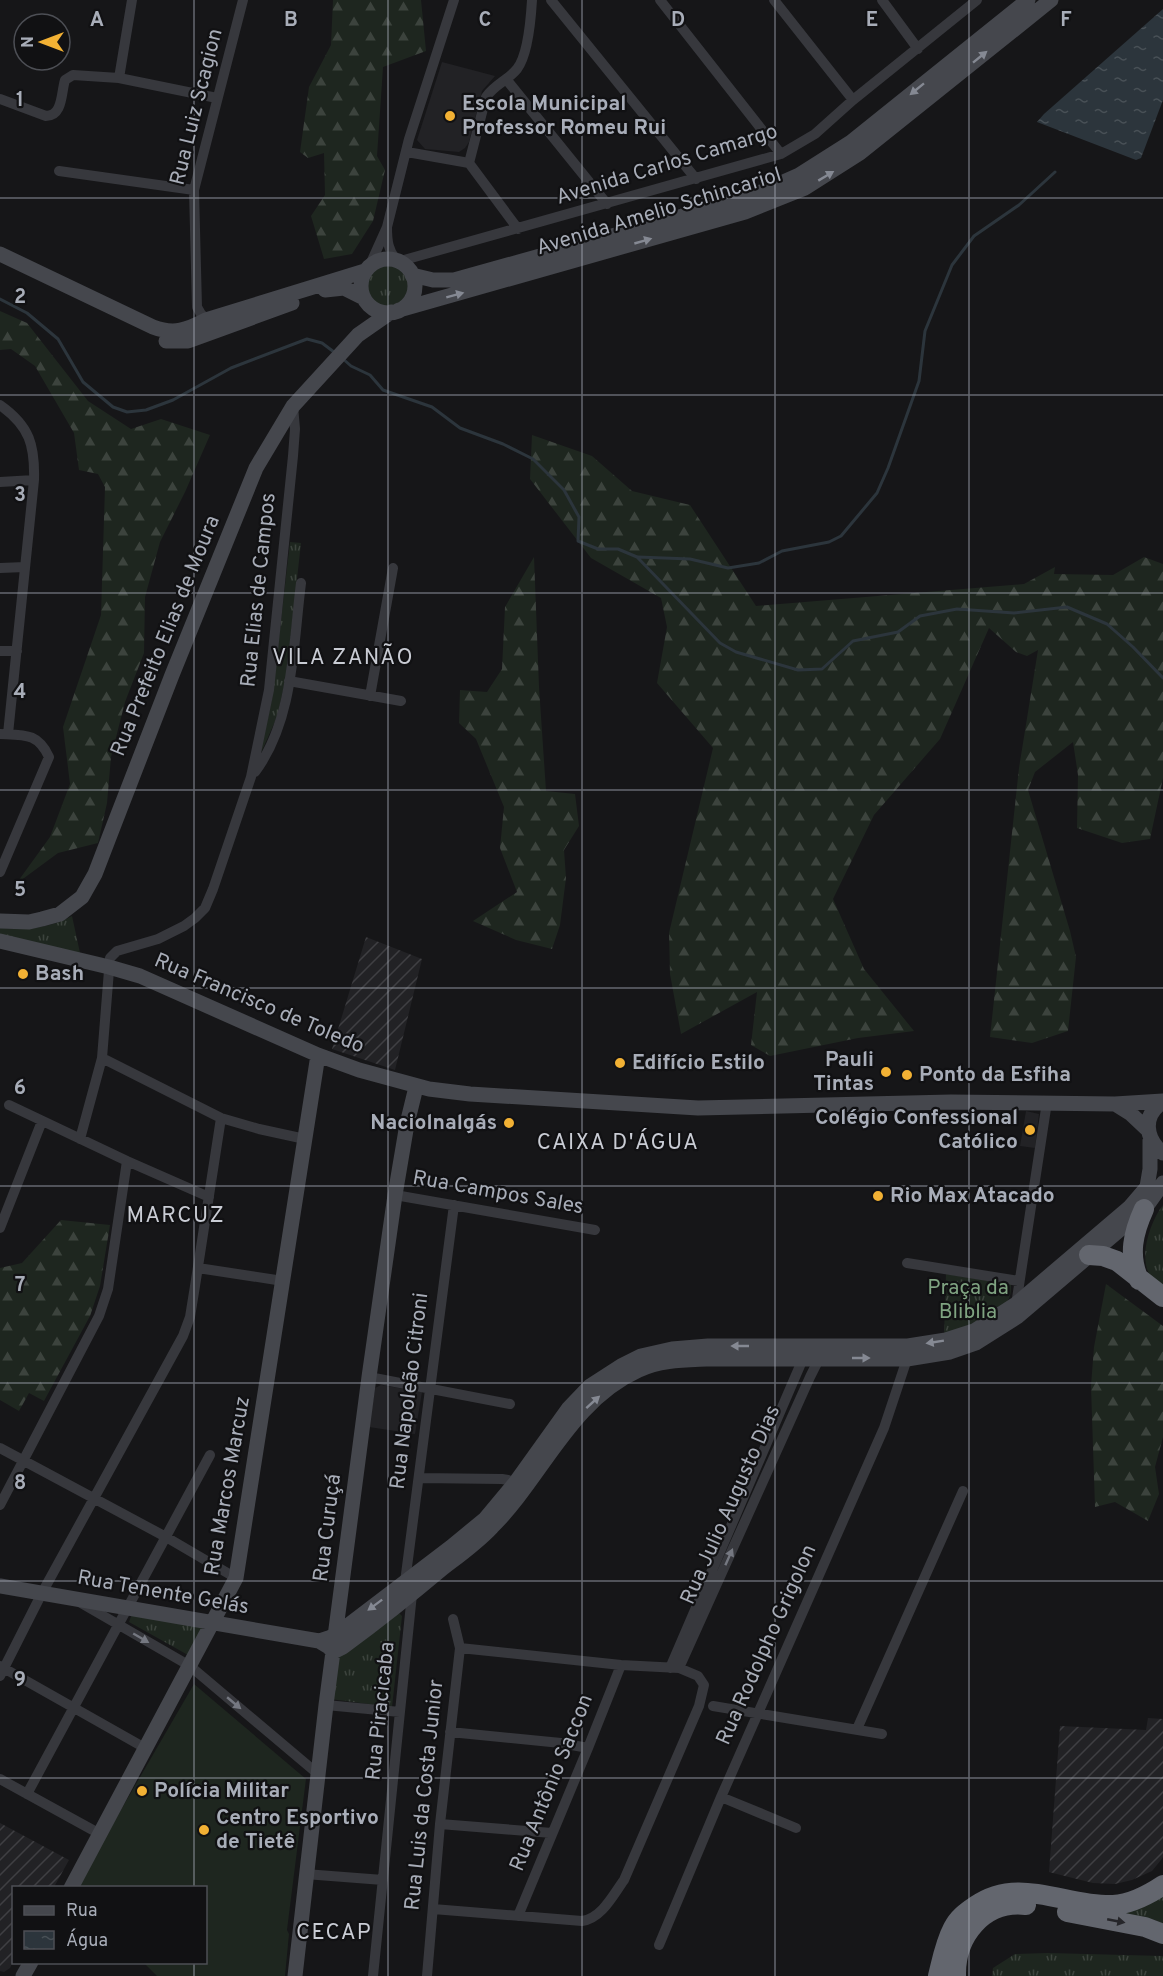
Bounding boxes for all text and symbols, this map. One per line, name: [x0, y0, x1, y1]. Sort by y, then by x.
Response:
text: A: [90, 8, 104, 34]
text: B: [284, 8, 298, 34]
text: C: [479, 8, 491, 34]
text: D: [671, 8, 685, 34]
text: E: [866, 8, 878, 34]
text: F: [1060, 8, 1072, 34]
north arrow: [12, 12, 72, 72]
street label: Rua Luiz Scagion: [164, 26, 230, 188]
text: N: [19, 36, 39, 48]
one-way arrow: [972, 51, 988, 64]
one-way arrow: [909, 83, 925, 96]
text: 1: [16, 88, 24, 114]
place label: Escola Municipal Professor Romeu Rui: [462, 91, 666, 142]
marker: Escola Municipal Professor Romeu Rui: [443, 109, 457, 123]
street label: Avenida Carlos Camargo: [553, 118, 781, 212]
street label: Avenida Amelio Schincariol: [533, 162, 785, 262]
one-way arrow: [818, 171, 834, 182]
one-way arrow: [634, 236, 652, 245]
text: 2: [14, 285, 26, 311]
one-way arrow: [446, 289, 465, 299]
text: 3: [14, 483, 26, 509]
street label: Rua Elias de Campos: [235, 491, 283, 689]
street label: Rua Prefeito Elias de Moura: [105, 512, 227, 760]
district label: VILA ZANÃO: [272, 643, 414, 672]
text: 4: [14, 680, 26, 706]
text: 5: [14, 878, 26, 904]
street label: Rua Francisco de Toledo: [150, 947, 368, 1061]
place label: Bash: [35, 961, 84, 988]
marker: Bash: [16, 967, 30, 981]
place label: Pauli Tintas: [813, 1047, 874, 1098]
place label: Edifício Estilo: [632, 1050, 765, 1077]
marker: Edifício Estilo: [613, 1056, 627, 1070]
place label: Ponto da Esfiha: [919, 1062, 1071, 1089]
marker: Pauli Tintas: [879, 1065, 893, 1079]
marker: Ponto da Esfiha: [900, 1068, 914, 1082]
text: 6: [14, 1076, 26, 1102]
place label: Colégio Confessional Católico: [815, 1105, 1018, 1156]
place label: Naciolnalgás: [370, 1110, 497, 1137]
marker: Naciolnalgás: [502, 1116, 516, 1130]
marker: Colégio Confessional Católico: [1023, 1123, 1037, 1137]
district label: CAIXA D'ÁGUA: [537, 1128, 699, 1157]
street label: Rua Campos Sales: [410, 1165, 586, 1221]
place label: Rio Max Atacado: [890, 1183, 1055, 1210]
marker: Rio Max Atacado: [871, 1189, 885, 1203]
district label: MARCUZ: [127, 1203, 225, 1230]
text: 7: [15, 1273, 25, 1299]
park label: Praça da Bliblia: [927, 1275, 1009, 1326]
street label: Rua Napoleão Citroni: [385, 1291, 435, 1491]
one-way arrow: [925, 1338, 944, 1347]
one-way arrow: [730, 1341, 749, 1351]
one-way arrow: [851, 1353, 870, 1363]
street label: Rua Marcos Marcuz: [199, 1394, 257, 1578]
one-way arrow: [585, 1396, 600, 1409]
street label: Rua Julio Augusto Dias: [675, 1401, 787, 1609]
text: 8: [14, 1471, 26, 1497]
street label: Rua Curuçá: [308, 1473, 348, 1583]
street label: Rua Rodolpho Grigolon: [711, 1540, 823, 1750]
one-way arrow: [724, 1548, 734, 1566]
street label: Rua Tenente Gelás: [75, 1565, 251, 1621]
one-way arrow: [368, 1598, 383, 1610]
one-way arrow: [133, 1633, 150, 1643]
street label: Rua Piracicaba: [360, 1640, 402, 1782]
text: 9: [14, 1668, 26, 1694]
street label: Rua Luis da Costa Junior: [399, 1678, 451, 1912]
street label: Rua Antônio Saccon: [504, 1690, 600, 1876]
one-way arrow: [227, 1697, 242, 1709]
place label: Polícia Militar: [154, 1778, 289, 1805]
marker: Polícia Militar: [135, 1784, 149, 1798]
place label: Centro Esportivo de Tietê: [216, 1805, 379, 1856]
marker: Centro Esportivo de Tietê: [197, 1823, 211, 1837]
legend: [12, 1886, 207, 1964]
text: Rua: [66, 1900, 97, 1923]
one-way arrow: [1106, 1917, 1125, 1926]
district label: CECAP: [296, 1920, 372, 1947]
text: Água: [66, 1928, 108, 1953]

